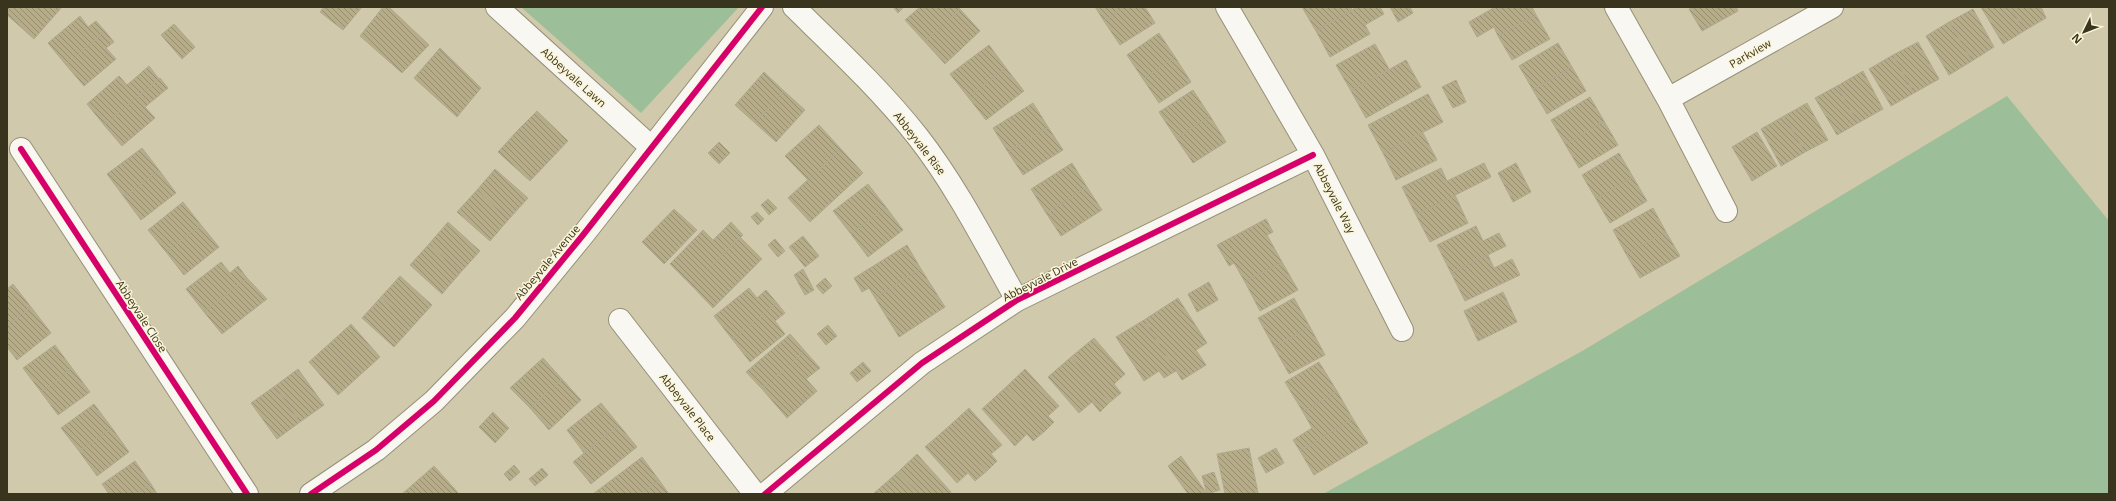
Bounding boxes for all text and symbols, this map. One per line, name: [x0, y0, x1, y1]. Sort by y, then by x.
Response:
north arrow: [2064, 12, 2104, 52]
text: N: [2068, 31, 2085, 48]
street label: Parkview: [1726, 35, 1774, 71]
street label: Abbeyvale Lawn: [538, 44, 610, 110]
street label: Abbeyvale Rise: [891, 108, 949, 178]
street label: Abbeyvale Way: [1311, 160, 1359, 236]
street label: Abbeyvale Avenue: [511, 221, 583, 303]
street label: Abbeyvale Drive: [1000, 254, 1080, 304]
street label: Abbeyvale Close: [113, 277, 171, 355]
street label: Abbeyvale Place: [657, 370, 719, 444]

